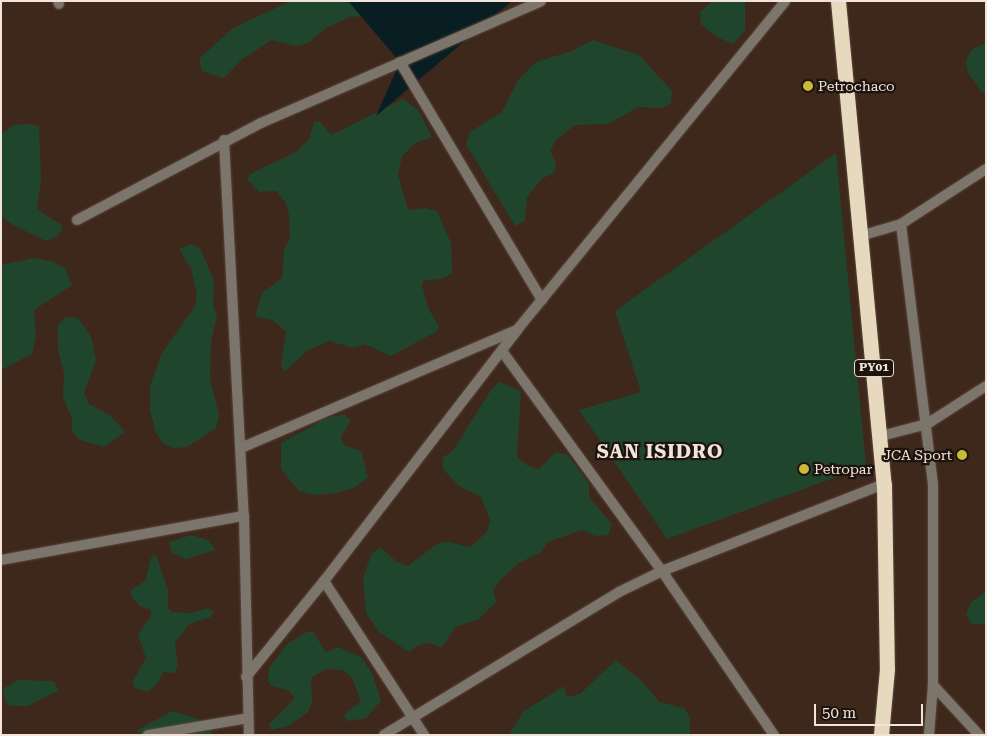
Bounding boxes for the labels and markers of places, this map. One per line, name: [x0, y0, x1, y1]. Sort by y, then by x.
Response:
place label: Petrochaco: [818, 78, 895, 94]
marker: Petrochaco: [802, 80, 814, 92]
place label: JCA Sport: [883, 447, 952, 463]
marker: JCA Sport: [956, 449, 968, 461]
place label: Petropar: [814, 461, 872, 477]
marker: Petropar: [798, 463, 810, 475]

